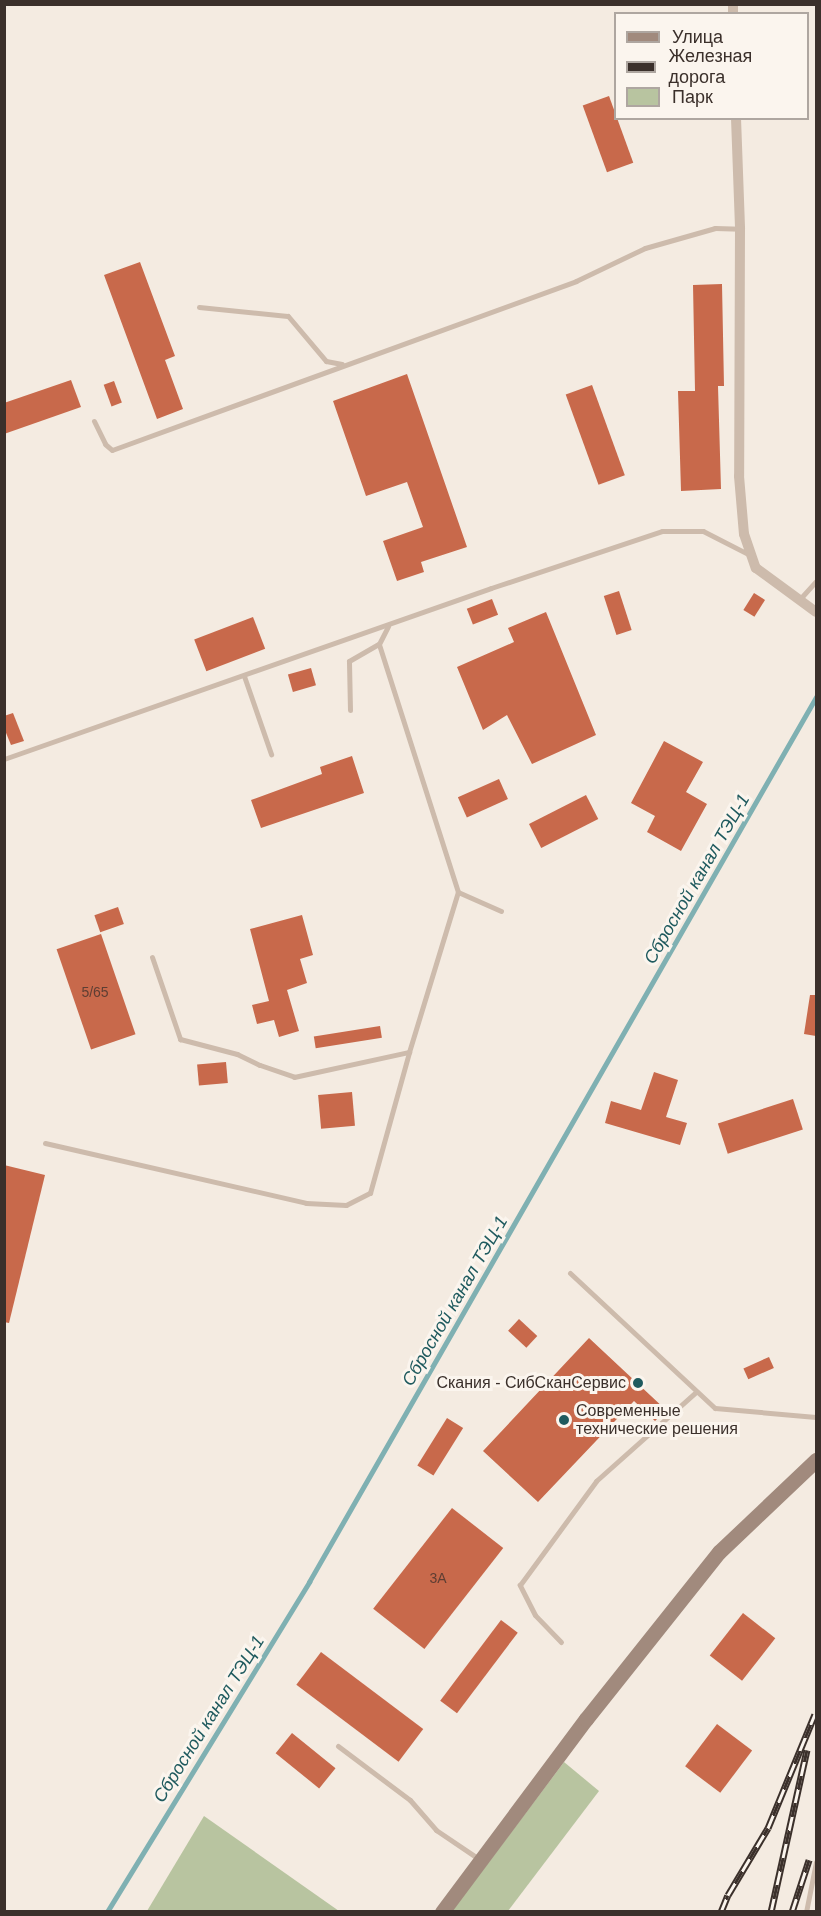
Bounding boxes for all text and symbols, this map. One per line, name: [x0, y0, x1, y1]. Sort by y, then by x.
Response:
legend: [614, 12, 809, 120]
text: Улица: [672, 27, 723, 47]
text: Железная дорога: [668, 46, 752, 87]
text: Парк: [672, 87, 713, 107]
water label: Сбросной канал ТЭЦ-1: [639, 790, 755, 968]
house number: 5/65: [81, 984, 109, 1000]
water label: Сбросной канал ТЭЦ-1: [397, 1212, 513, 1390]
place label: Скания - СибСканСервис: [436, 1373, 626, 1393]
marker: Скания - СибСканСервис: [631, 1376, 645, 1390]
place label: Современные технические решения: [576, 1401, 738, 1439]
marker: Современные технические решения: [557, 1413, 571, 1427]
house number: 3А: [429, 1570, 447, 1586]
water label: Сбросной канал ТЭЦ-1: [149, 1632, 269, 1806]

